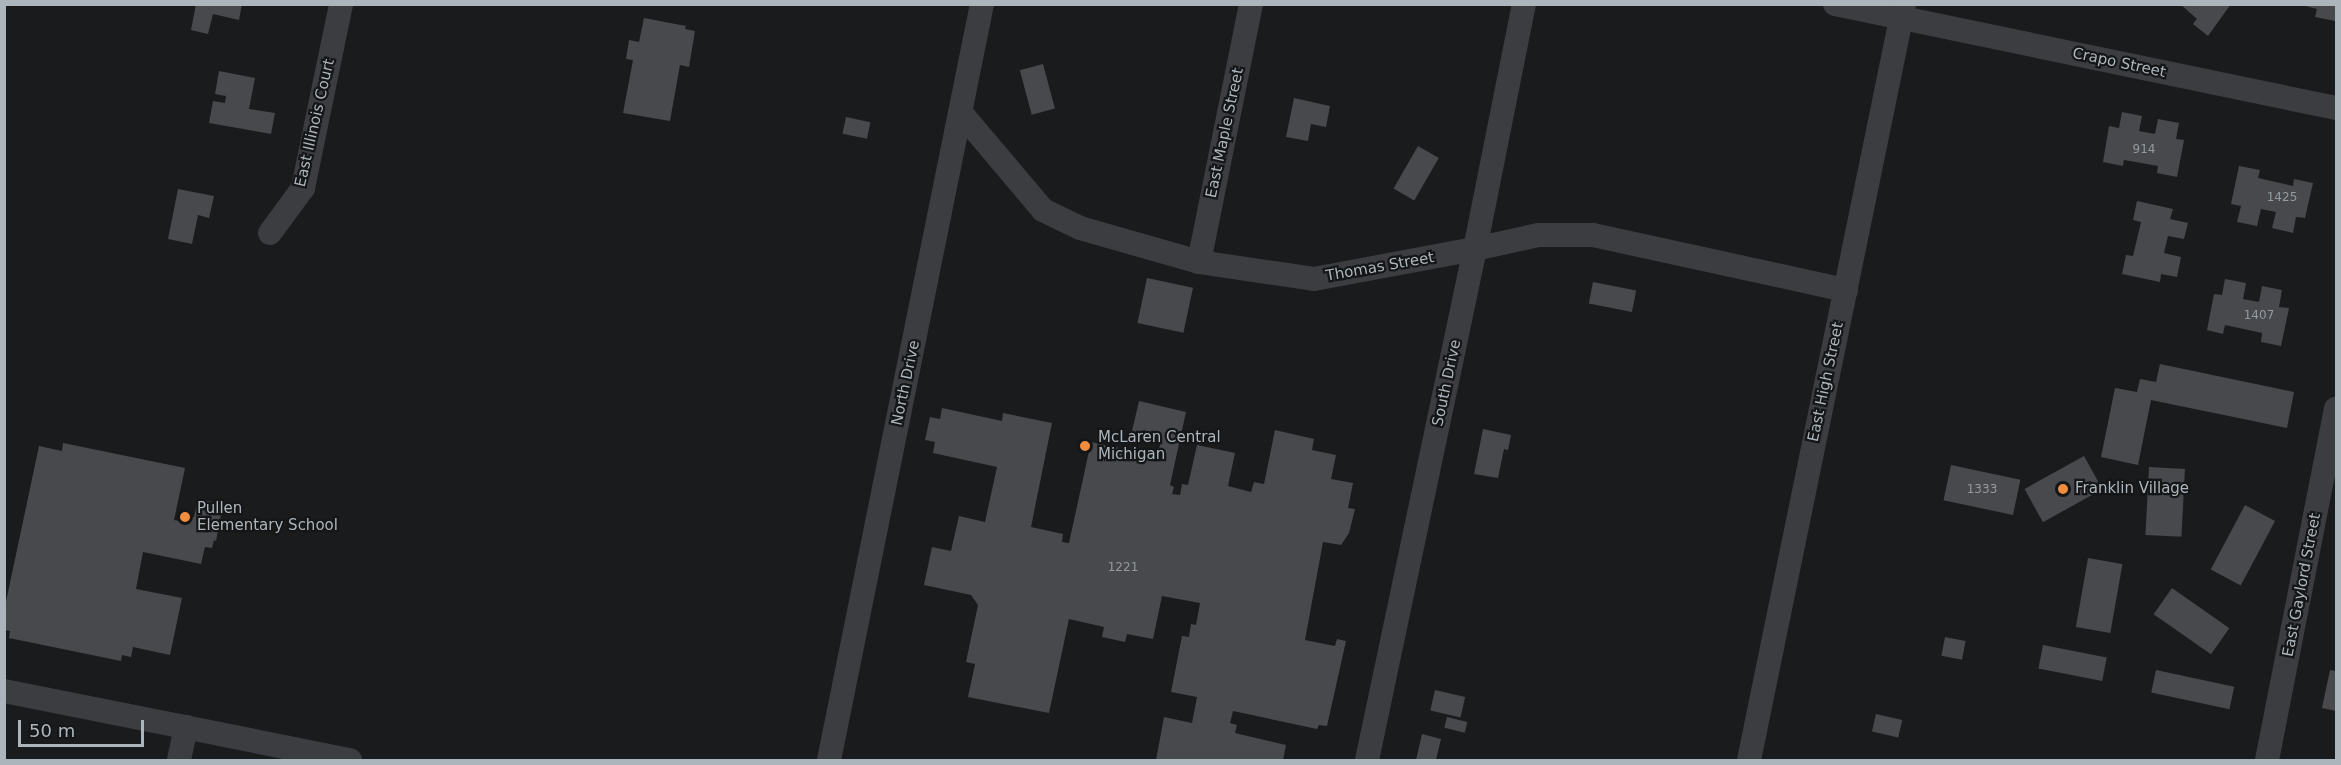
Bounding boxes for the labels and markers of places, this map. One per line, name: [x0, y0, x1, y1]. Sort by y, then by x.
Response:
place label: McLaren Central Michigan: [1098, 428, 1221, 463]
marker: McLaren Central Michigan: [1076, 437, 1094, 455]
place label: Franklin Village: [2075, 480, 2189, 498]
marker: Franklin Village: [2056, 482, 2070, 496]
place label: Pullen Elementary School: [197, 499, 338, 534]
marker: Pullen Elementary School: [178, 510, 192, 524]

